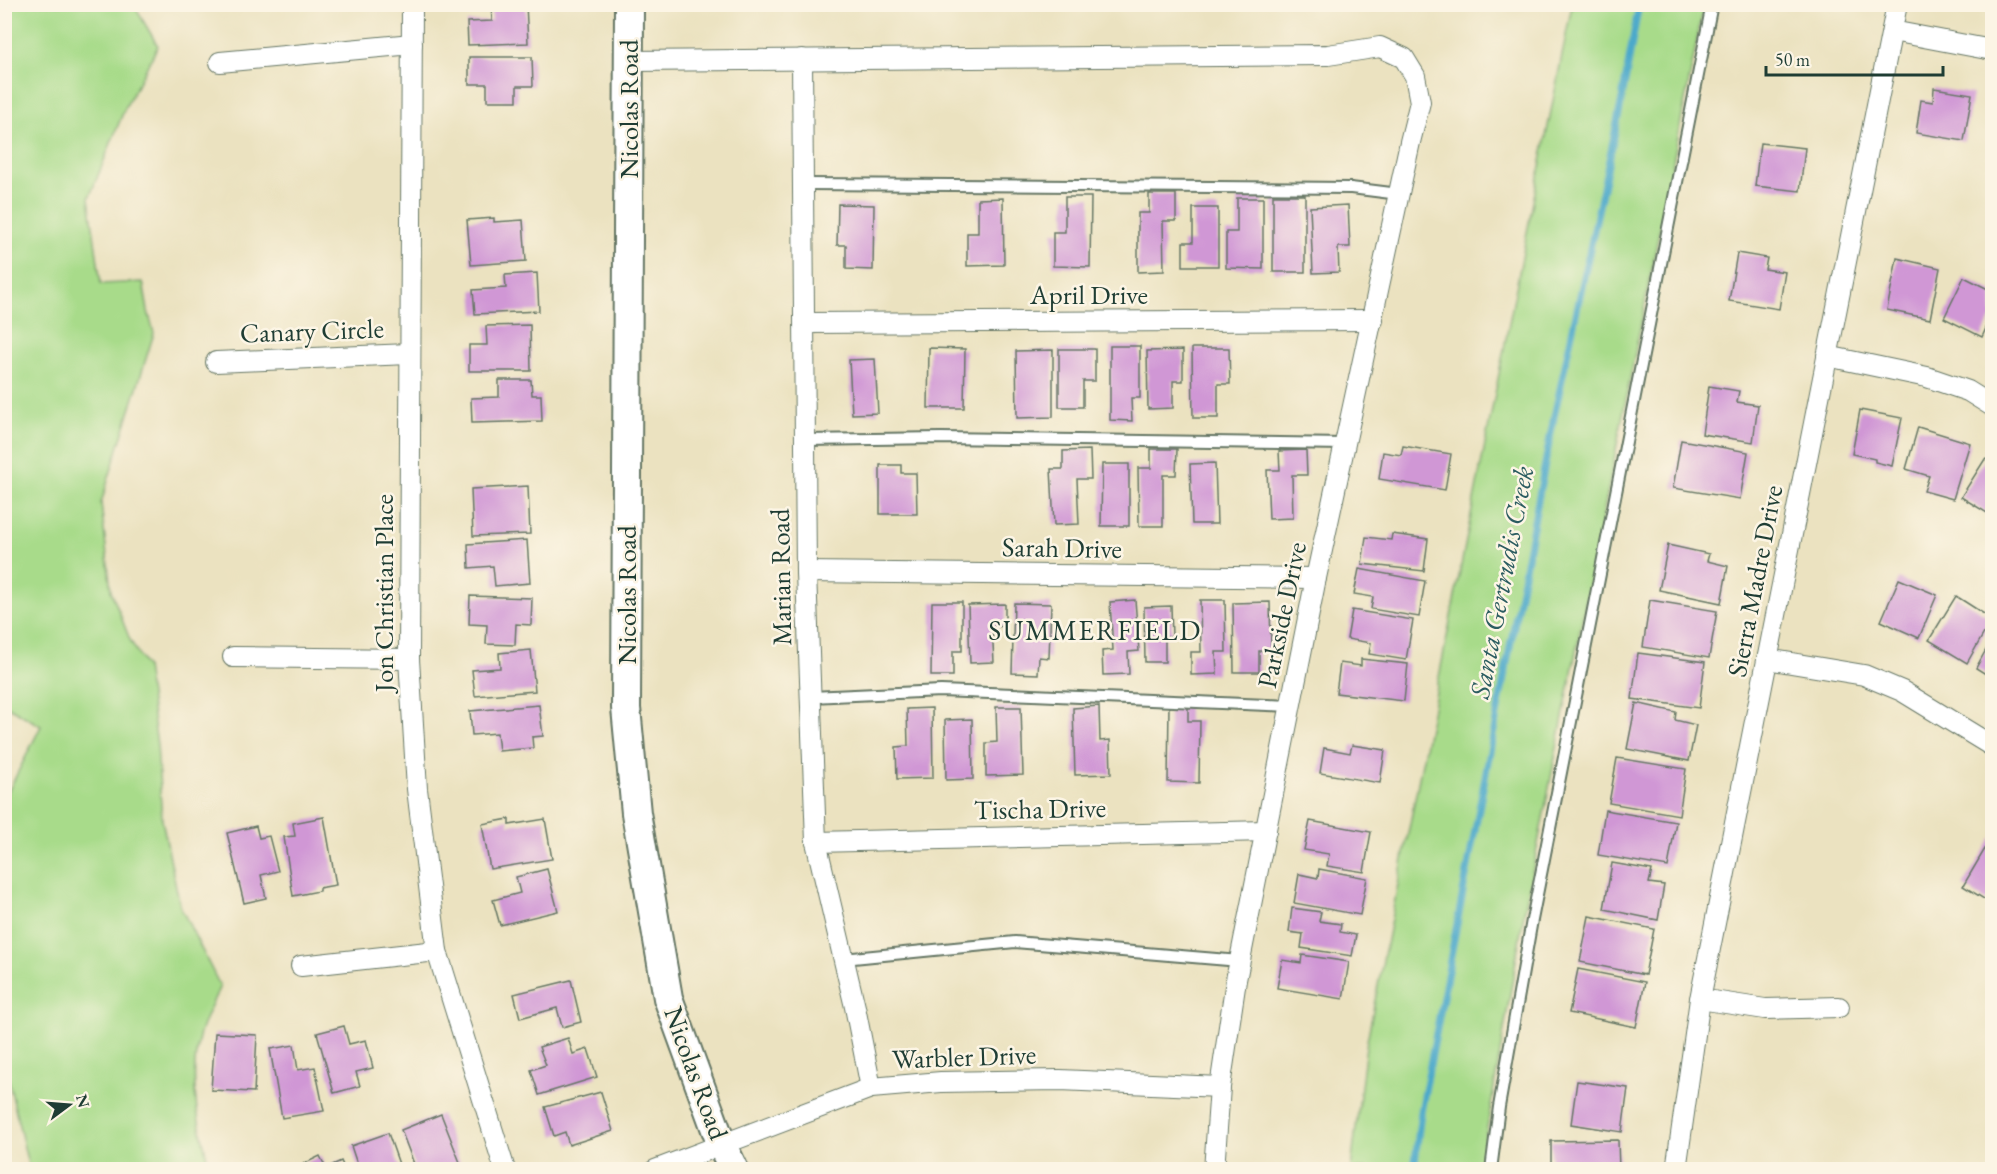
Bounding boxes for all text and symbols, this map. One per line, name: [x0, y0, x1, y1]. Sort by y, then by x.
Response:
street label: Nicolas Road: [611, 39, 646, 179]
scale bar: [1766, 39, 1943, 77]
text: 50 m: [1775, 48, 1810, 71]
street label: April Drive: [1029, 277, 1148, 312]
street label: Canary Circle: [239, 310, 385, 351]
water label: Santa Gertrudis Creek: [1461, 463, 1541, 702]
street label: Sierra Madre Drive: [1719, 482, 1790, 680]
street label: Jon Christian Place: [366, 494, 401, 694]
street label: Marian Road: [762, 508, 799, 646]
street label: Nicolas Road: [609, 525, 644, 665]
street label: Sarah Drive: [1002, 529, 1122, 566]
street label: Parkside Drive: [1249, 539, 1314, 691]
district label: SUMMERFIELD: [988, 612, 1202, 648]
street label: Tischa Drive: [974, 790, 1106, 827]
street label: Nicolas Road: [656, 1001, 737, 1145]
street label: Warbler Drive: [891, 1036, 1037, 1077]
north arrow: [39, 1075, 99, 1135]
text: N: [71, 1092, 95, 1110]

